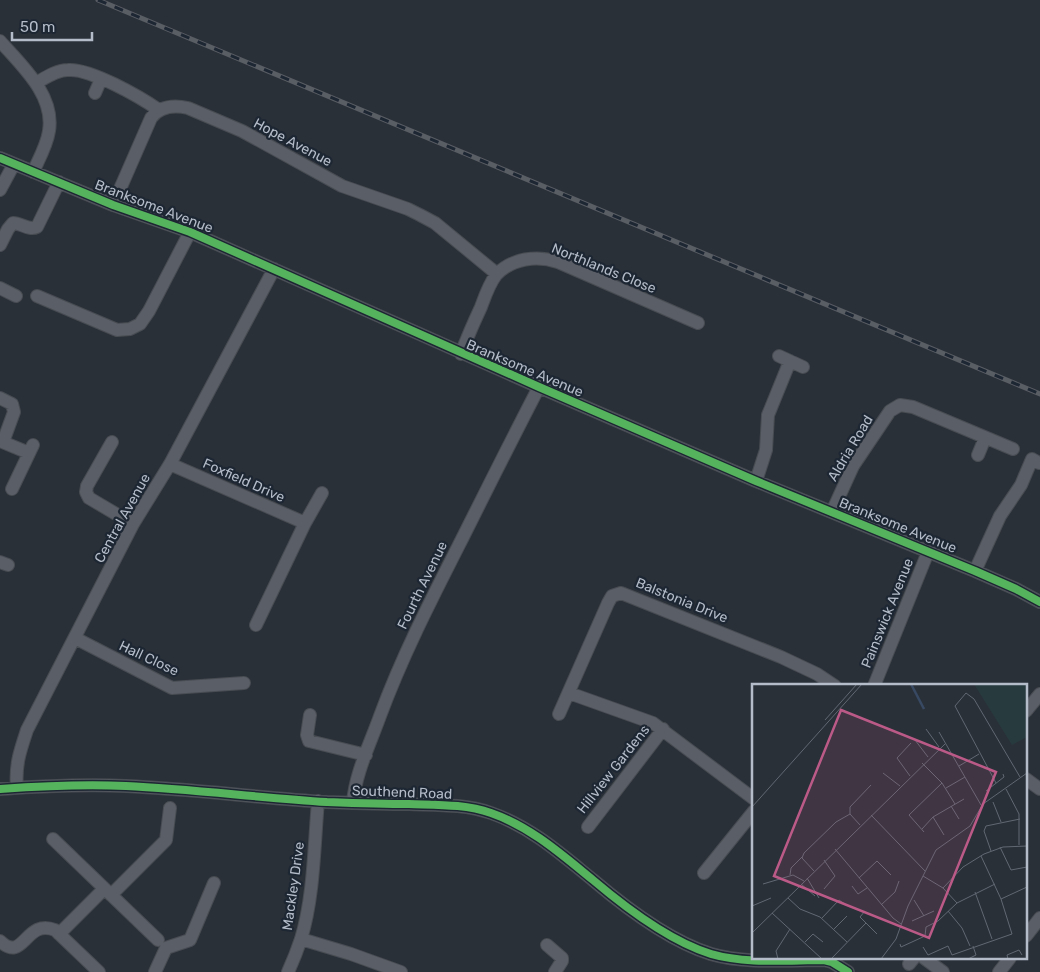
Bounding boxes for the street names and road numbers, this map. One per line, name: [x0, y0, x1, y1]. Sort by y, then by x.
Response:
street label: Hope Avenue: [251, 115, 335, 170]
street label: Branksome Avenue: [92, 176, 216, 237]
street label: Northlands Close: [549, 240, 659, 297]
street label: Branksome Avenue: [464, 336, 586, 401]
street label: Aldria Road: [824, 412, 877, 484]
street label: Foxfield Drive: [200, 455, 287, 506]
street label: Central Avenue: [91, 470, 154, 566]
street label: Branksome Avenue: [836, 494, 959, 557]
street label: Fourth Avenue: [394, 538, 451, 632]
street label: Painswick Avenue: [858, 556, 917, 671]
street label: Balstonia Drive: [633, 574, 731, 627]
street label: Hall Close: [116, 637, 181, 680]
street label: Hillview Gardens: [574, 722, 653, 817]
street label: Southend Road: [351, 782, 452, 803]
street label: Mackley Drive: [279, 841, 308, 931]

